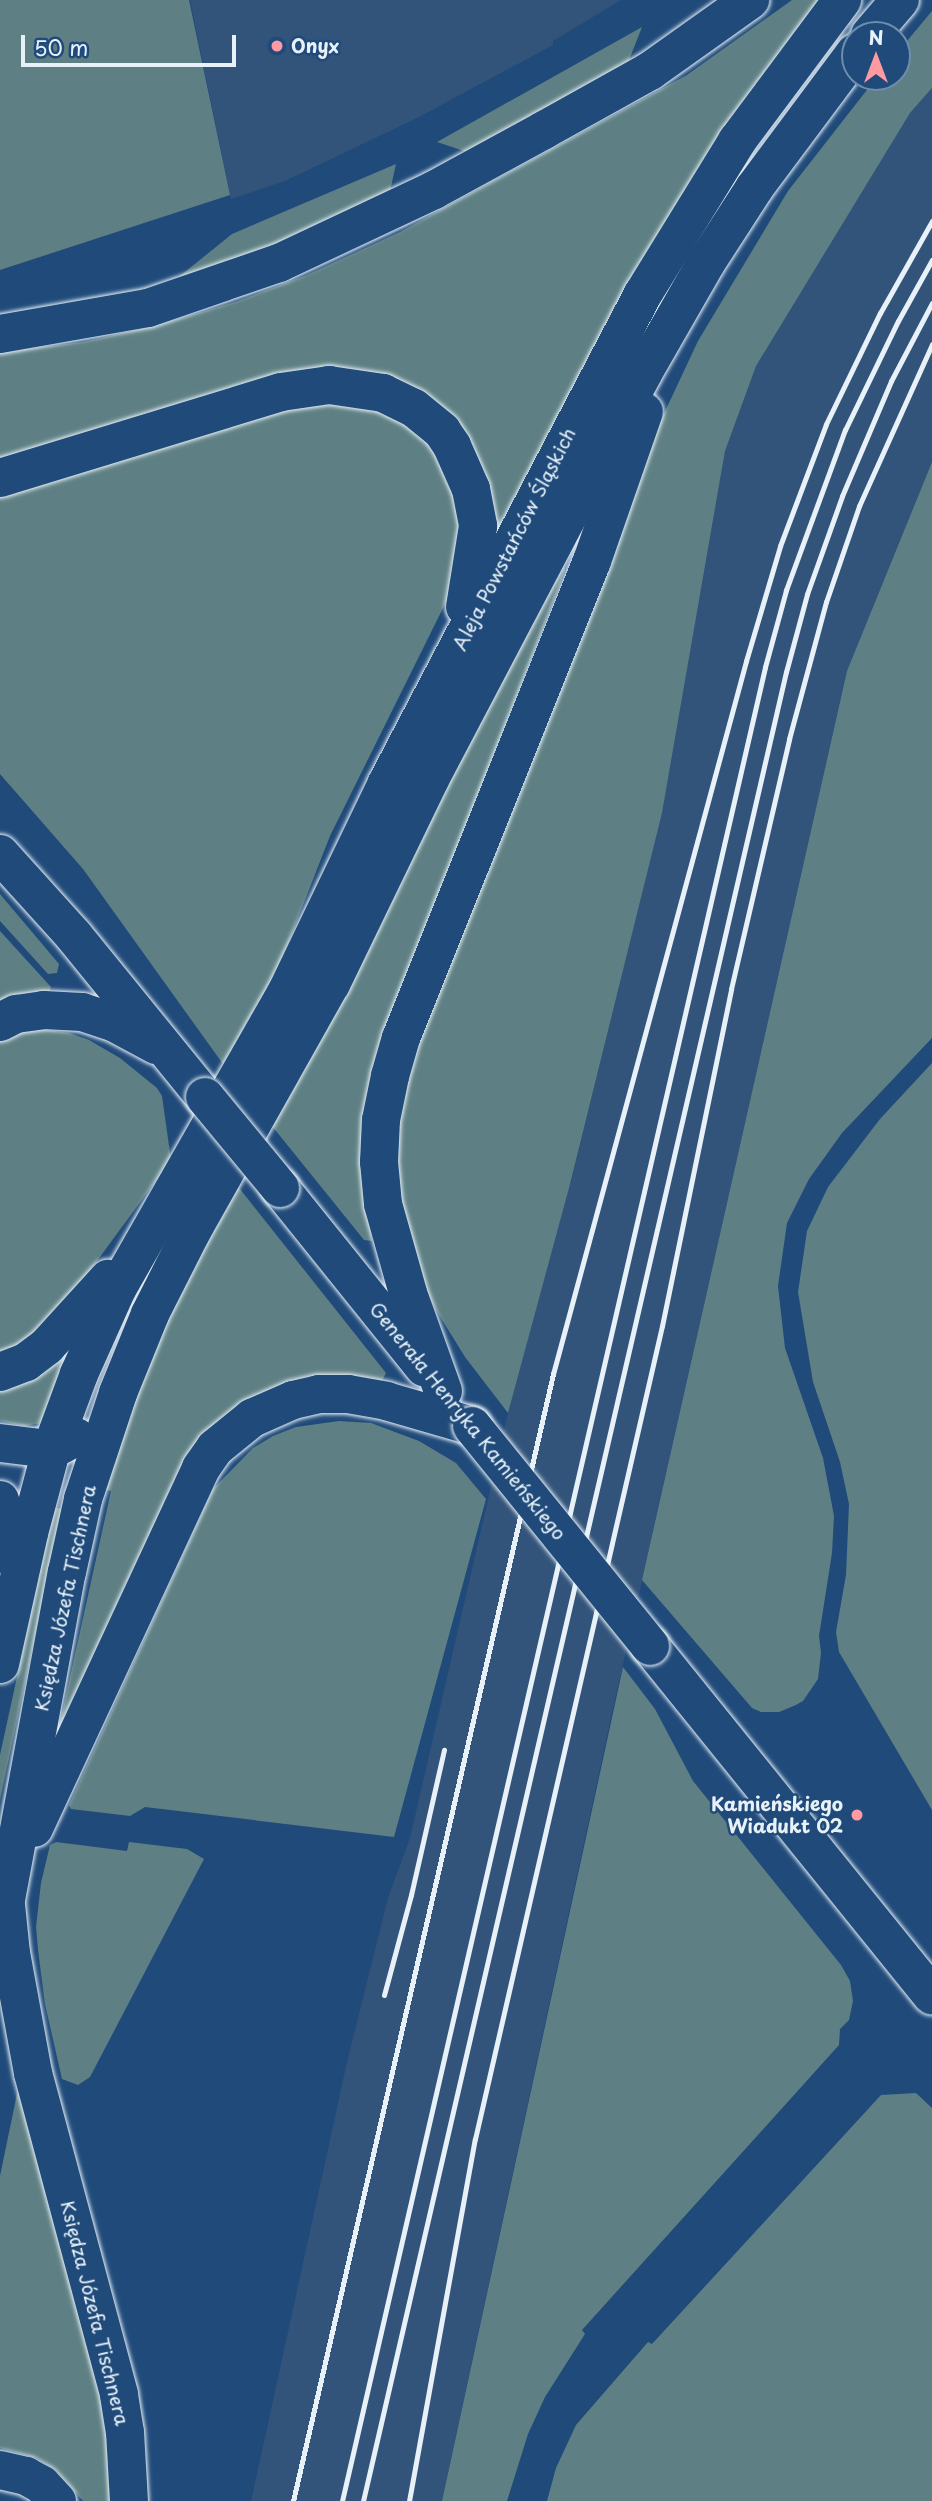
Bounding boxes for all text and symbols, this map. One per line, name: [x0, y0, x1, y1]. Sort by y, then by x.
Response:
scale bar: [24, 21, 240, 65]
north arrow: [841, 21, 911, 91]
text: N: [868, 23, 884, 51]
text: 50 m: [34, 31, 88, 63]
place label: Onyx: [291, 35, 339, 57]
marker: Onyx: [269, 38, 285, 54]
street label: Aleja Powstańców Śląskich: [448, 424, 580, 654]
street label: Generała Henryka Kamieńskiego: [364, 1297, 572, 1545]
street label: Księdza Józefa Tischnera: [30, 1483, 100, 1713]
place label: Kamieńskiego Wiadukt 02: [711, 1793, 843, 1837]
marker: Kamieńskiego Wiadukt 02: [849, 1807, 865, 1823]
street label: Księdza Józefa Tischnera: [56, 2199, 134, 2427]

